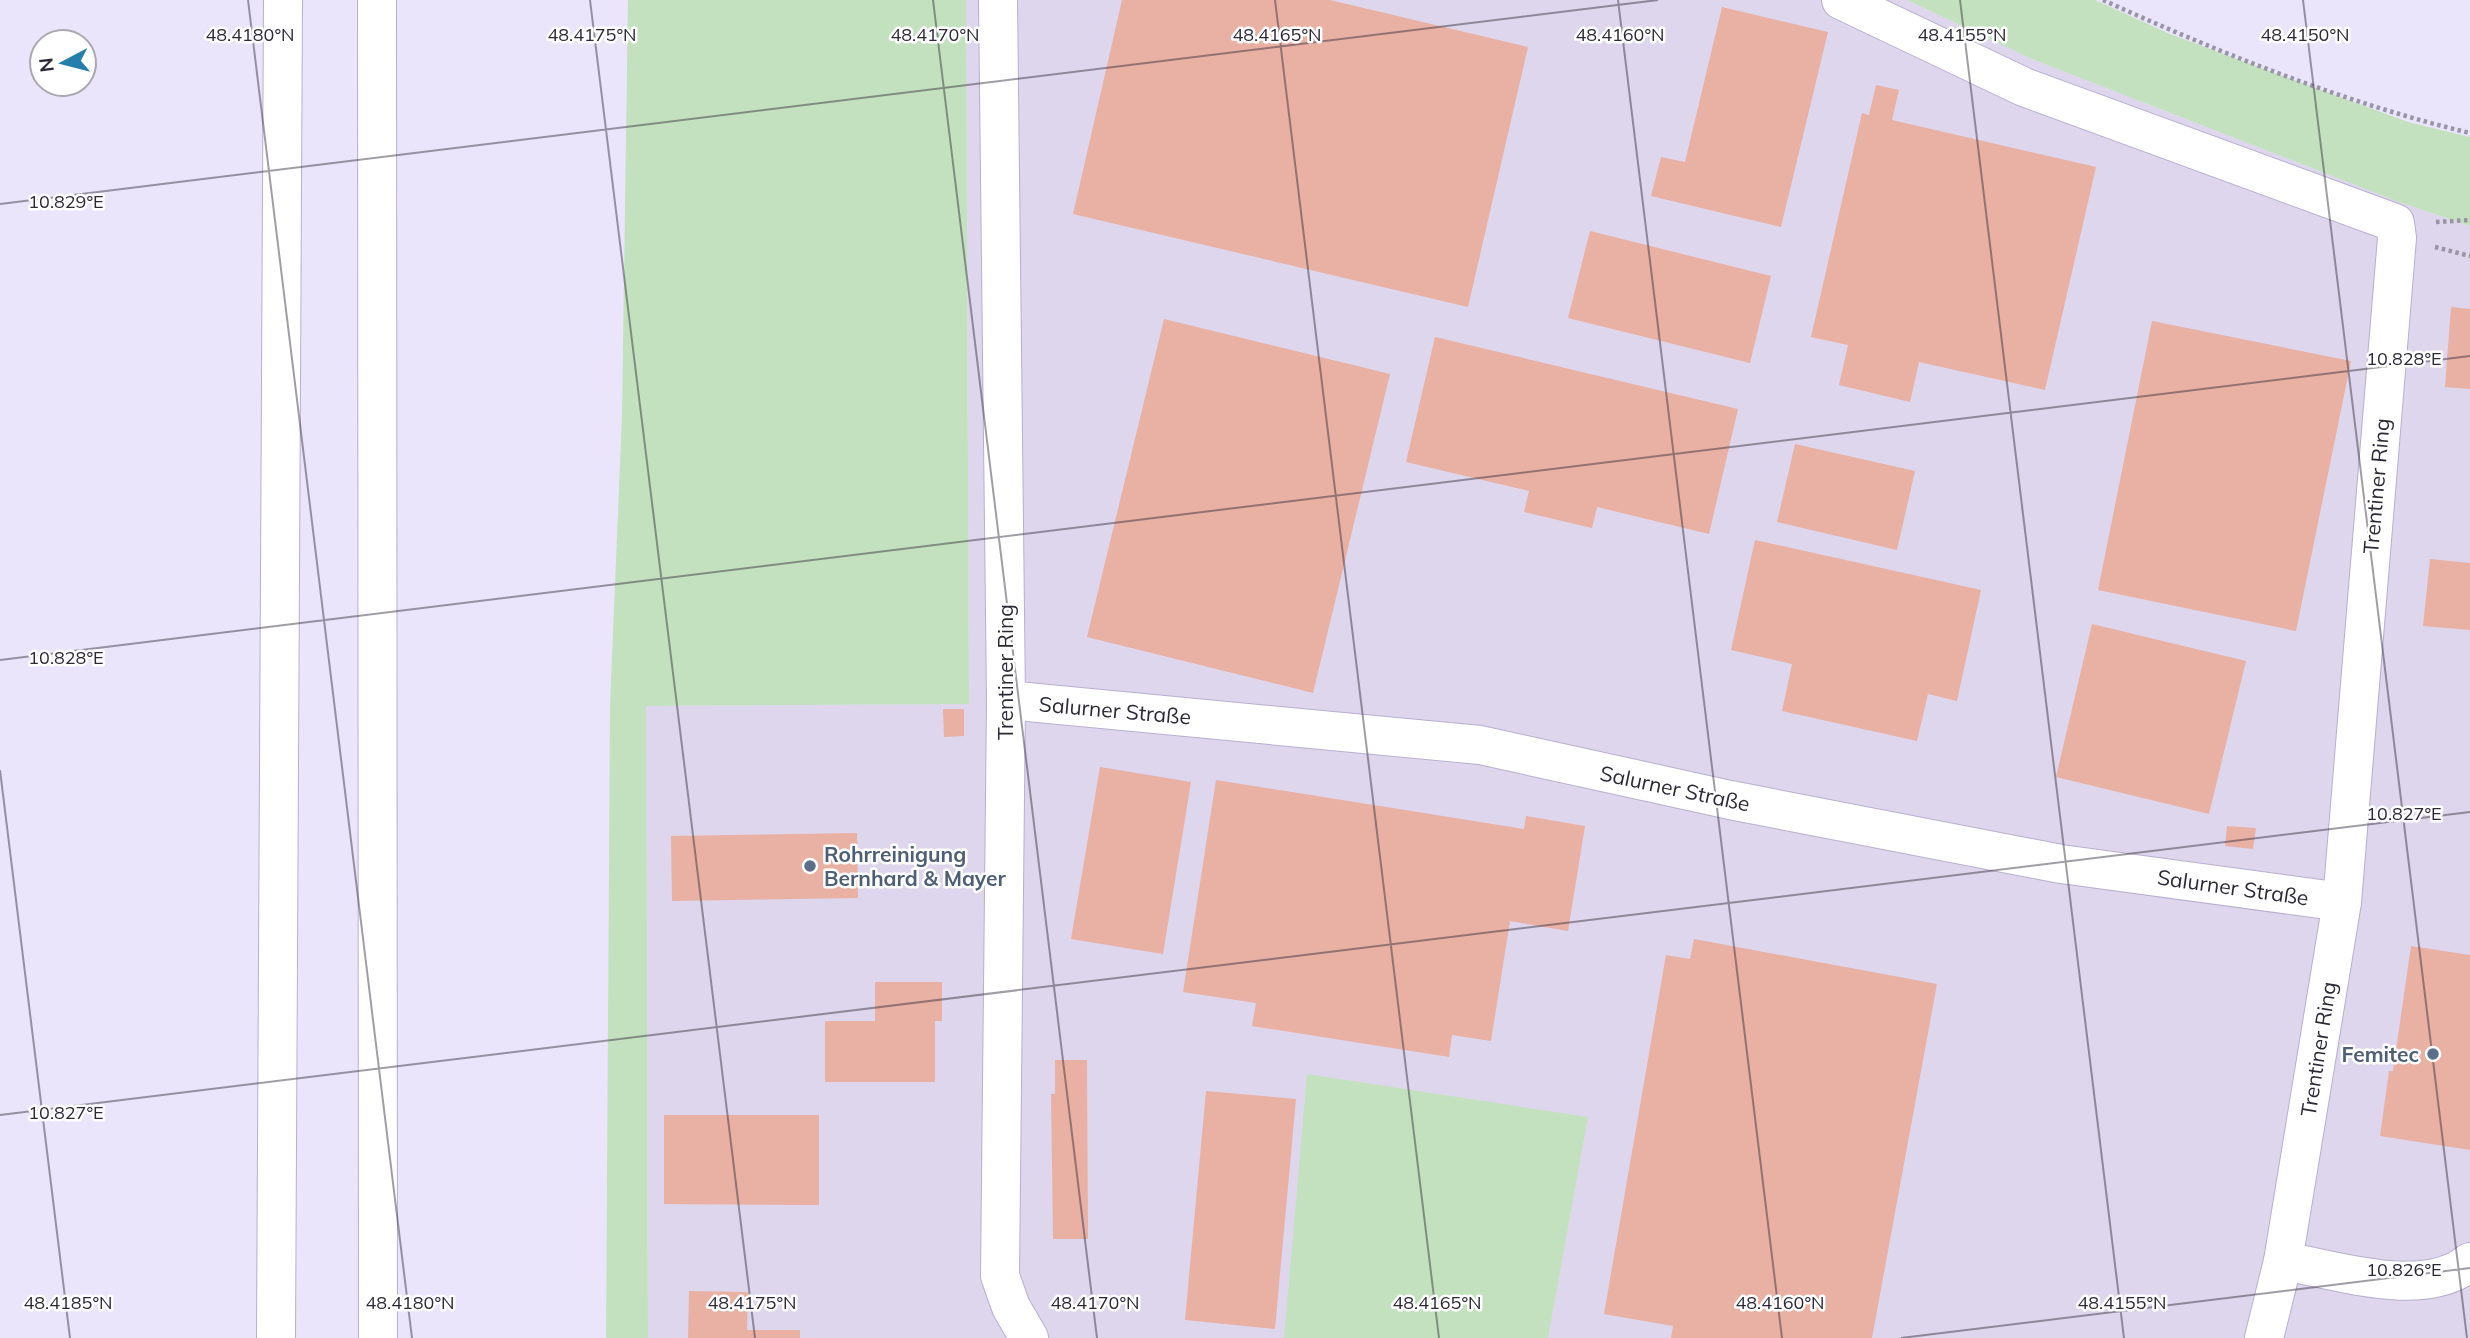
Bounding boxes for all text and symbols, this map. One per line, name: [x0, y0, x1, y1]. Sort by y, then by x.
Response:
text: 48.4180°N: [205, 23, 295, 46]
text: 48.4175°N: [547, 23, 637, 46]
text: 48.4170°N: [890, 23, 980, 46]
text: 48.4165°N: [1232, 23, 1322, 46]
text: 48.4160°N: [1575, 23, 1665, 46]
text: 48.4155°N: [1917, 23, 2007, 46]
text: 48.4150°N: [2260, 23, 2350, 46]
north arrow: [28, 28, 98, 98]
text: N: [33, 56, 59, 74]
text: 10.829°E: [28, 190, 104, 213]
text: 10.828°E: [2366, 347, 2442, 370]
street label: Trentiner Ring: [2357, 417, 2395, 555]
street label: Trentiner Ring: [992, 604, 1018, 740]
text: 10.828°E: [28, 646, 104, 669]
street label: Salurner Straße: [1038, 690, 1192, 730]
street label: Salurner Straße: [1598, 759, 1752, 817]
text: 10.827°E: [2366, 802, 2442, 825]
place label: Rohrreinigung Bernhard & Mayer: [824, 841, 1007, 891]
marker: Rohrreinigung Bernhard & Mayer: [802, 858, 818, 874]
street label: Salurner Straße: [2156, 864, 2310, 910]
street label: Trentiner Ring: [2295, 980, 2341, 1118]
place label: Femitec: [2342, 1041, 2419, 1067]
marker: Femitec: [2425, 1046, 2441, 1062]
text: 10.827°E: [28, 1101, 104, 1124]
text: 10.826°E: [2366, 1258, 2442, 1281]
text: 48.4185°N: [23, 1291, 113, 1314]
text: 48.4180°N: [365, 1291, 455, 1314]
text: 48.4175°N: [707, 1291, 797, 1314]
text: 48.4170°N: [1050, 1291, 1140, 1314]
text: 48.4165°N: [1392, 1291, 1482, 1314]
text: 48.4160°N: [1735, 1291, 1825, 1314]
text: 48.4155°N: [2077, 1291, 2167, 1314]

